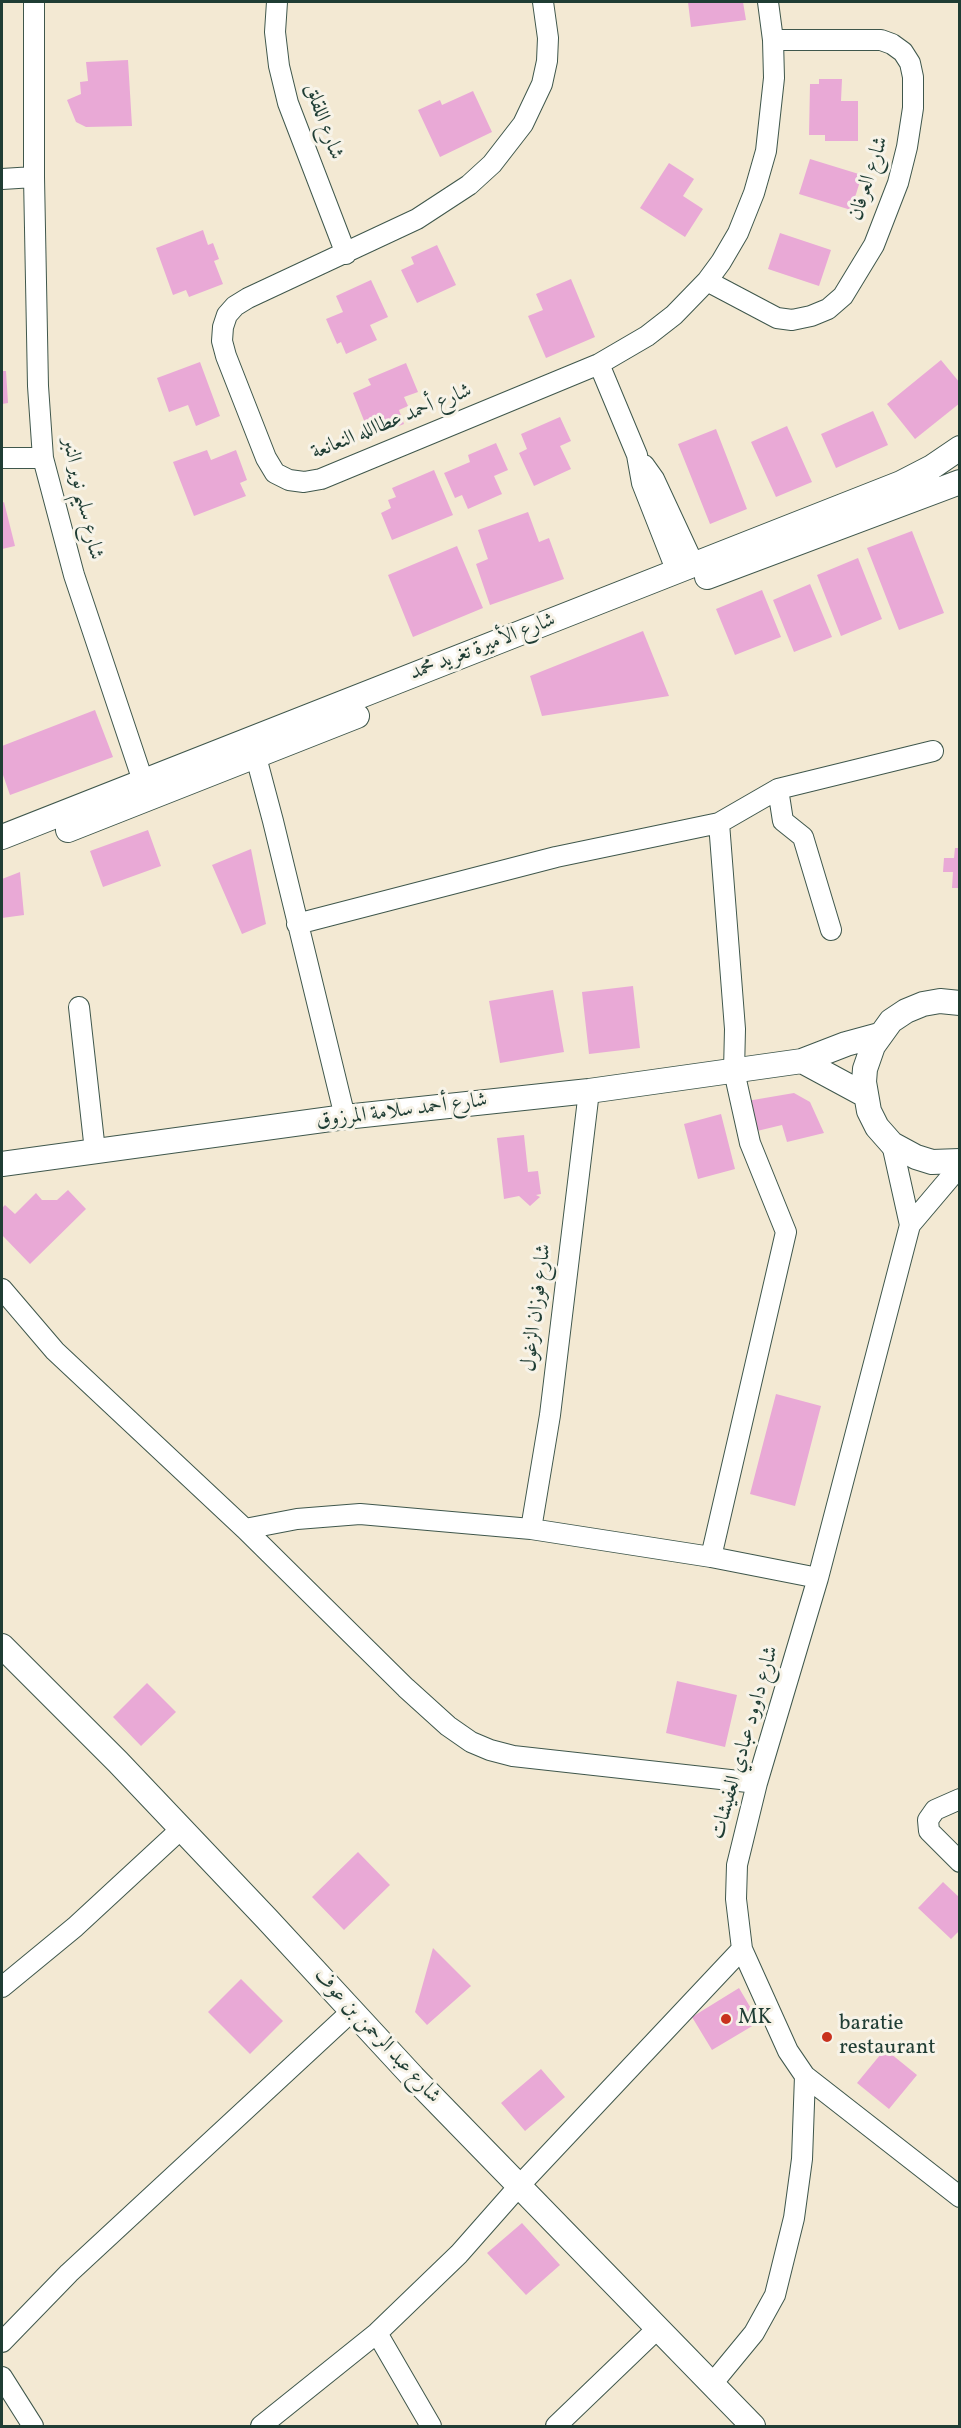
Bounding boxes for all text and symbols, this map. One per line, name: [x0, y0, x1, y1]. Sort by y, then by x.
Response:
street label: شارع اللقلق: [297, 80, 347, 164]
street label: شارع العرفان: [845, 134, 895, 224]
street label: شارع أحمد عطاالله النعانعة: [308, 379, 476, 467]
street label: شارع سليم نوير النبر: [55, 435, 107, 563]
street label: شارع الأميرة تغريد محمد: [407, 609, 559, 687]
street label: شارع أحمد سلامة المرزوق: [315, 1089, 489, 1135]
street label: شارع فوزان الزغول: [518, 1243, 558, 1373]
street label: شارع داوود عبادي العفيشات: [706, 1643, 786, 1843]
street label: شارع عبد الرحمن بن عوف: [307, 1964, 445, 2110]
place label: MK: [738, 2006, 772, 2032]
marker: MK: [719, 2012, 733, 2026]
place label: baratie restaurant: [839, 2012, 936, 2062]
marker: baratie restaurant: [820, 2030, 834, 2044]

